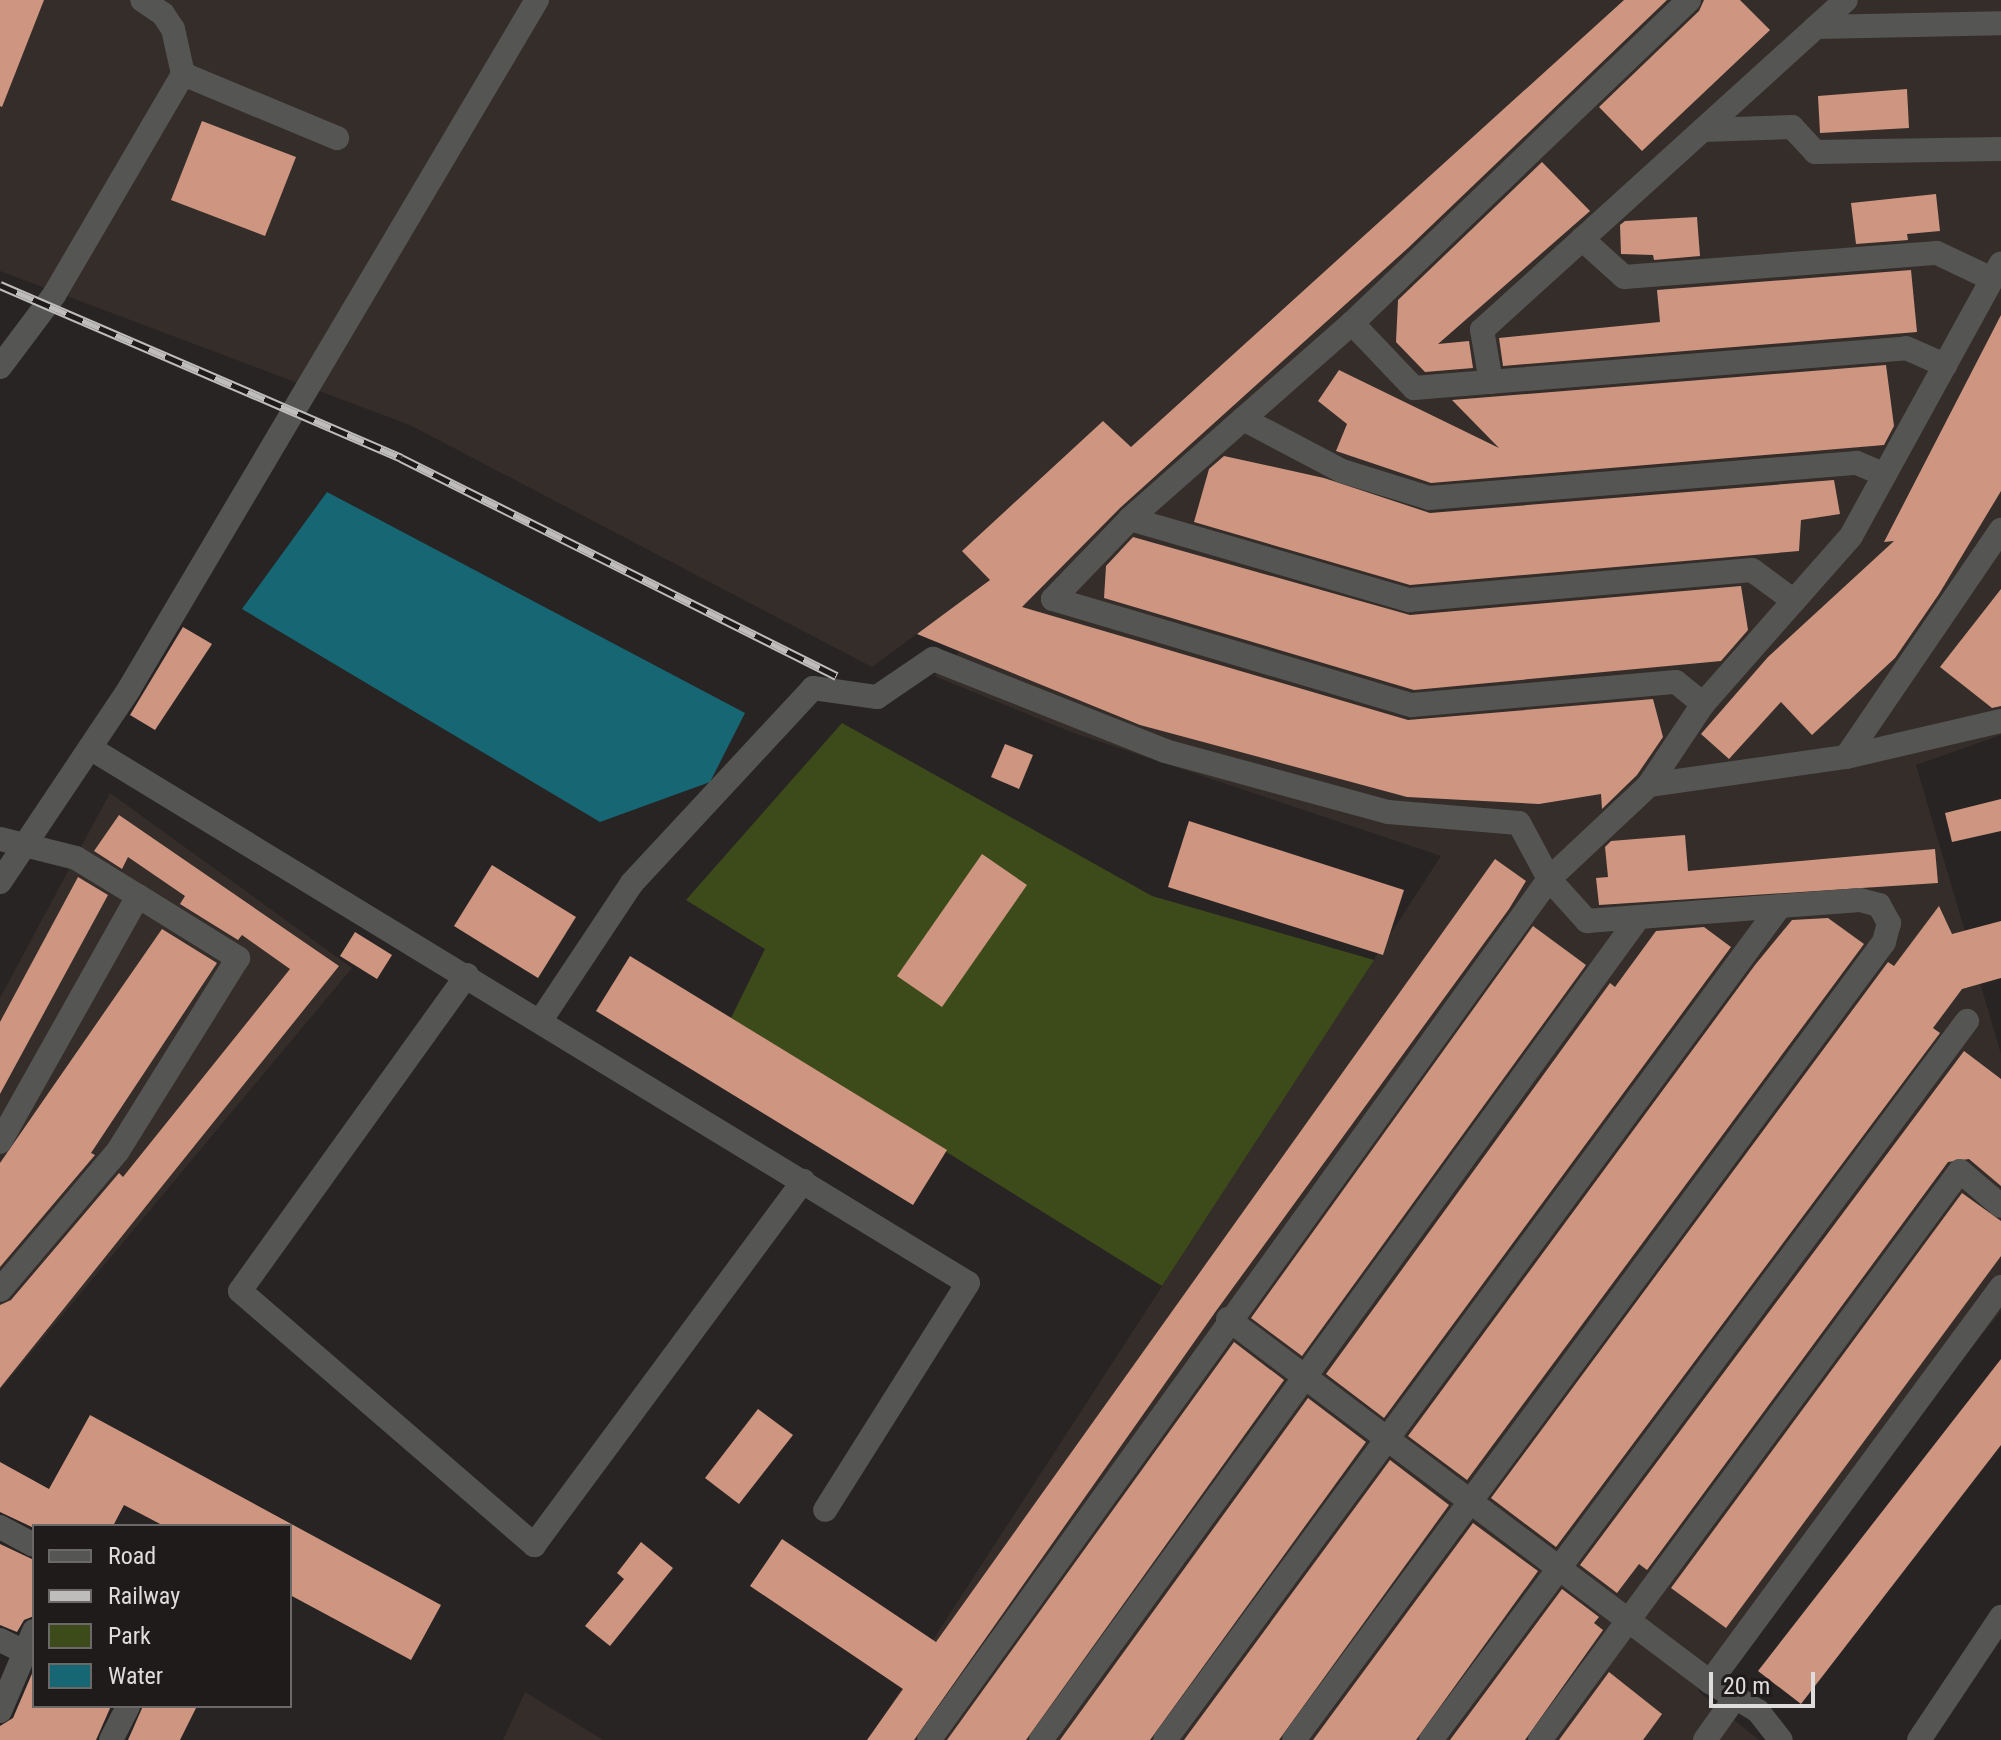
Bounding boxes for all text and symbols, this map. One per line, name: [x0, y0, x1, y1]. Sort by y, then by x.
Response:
legend: [32, 1524, 292, 1708]
text: Road: [108, 1542, 156, 1570]
text: Railway: [108, 1582, 180, 1610]
text: Park: [108, 1622, 151, 1650]
scale bar: [1713, 1656, 1819, 1706]
text: Water: [108, 1662, 163, 1690]
text: 20 m: [1723, 1672, 1770, 1700]

